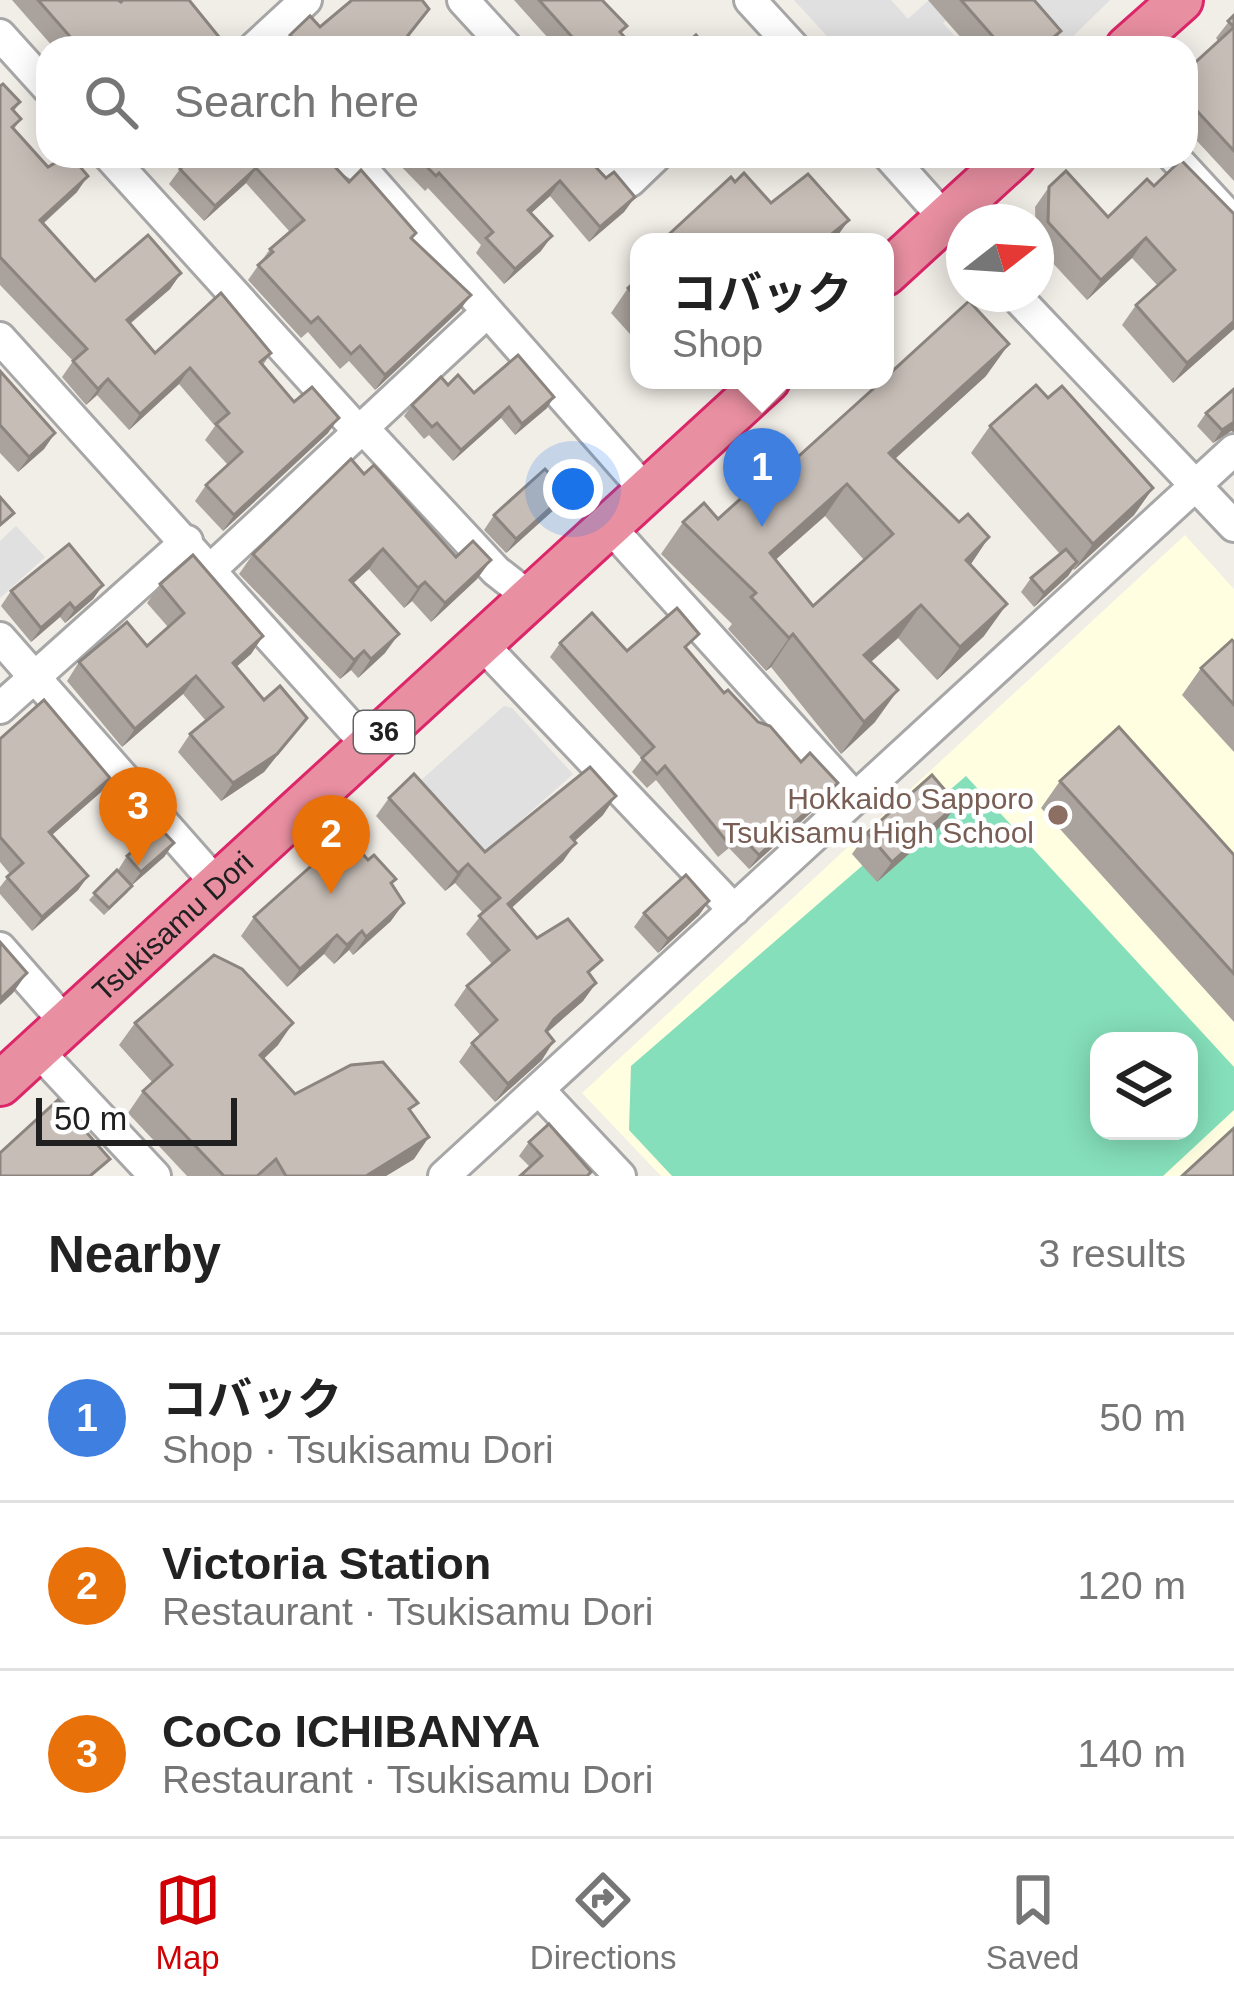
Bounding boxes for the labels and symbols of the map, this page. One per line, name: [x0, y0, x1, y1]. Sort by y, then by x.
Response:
north arrow: [946, 204, 1054, 312]
pin: 1: [723, 428, 801, 527]
your location: [543, 459, 603, 519]
road number: 36: [354, 711, 414, 753]
pin: 3: [99, 767, 177, 866]
place label: Hokkaido Sapporo Tsukisamu High School: [722, 782, 1034, 849]
pin: 2: [292, 795, 370, 894]
marker: Hokkaido Sapporo Tsukisamu High School: [1045, 802, 1071, 828]
street label: Tsukisamu Dori: [86, 844, 259, 1007]
scale bar: [36, 1092, 237, 1145]

